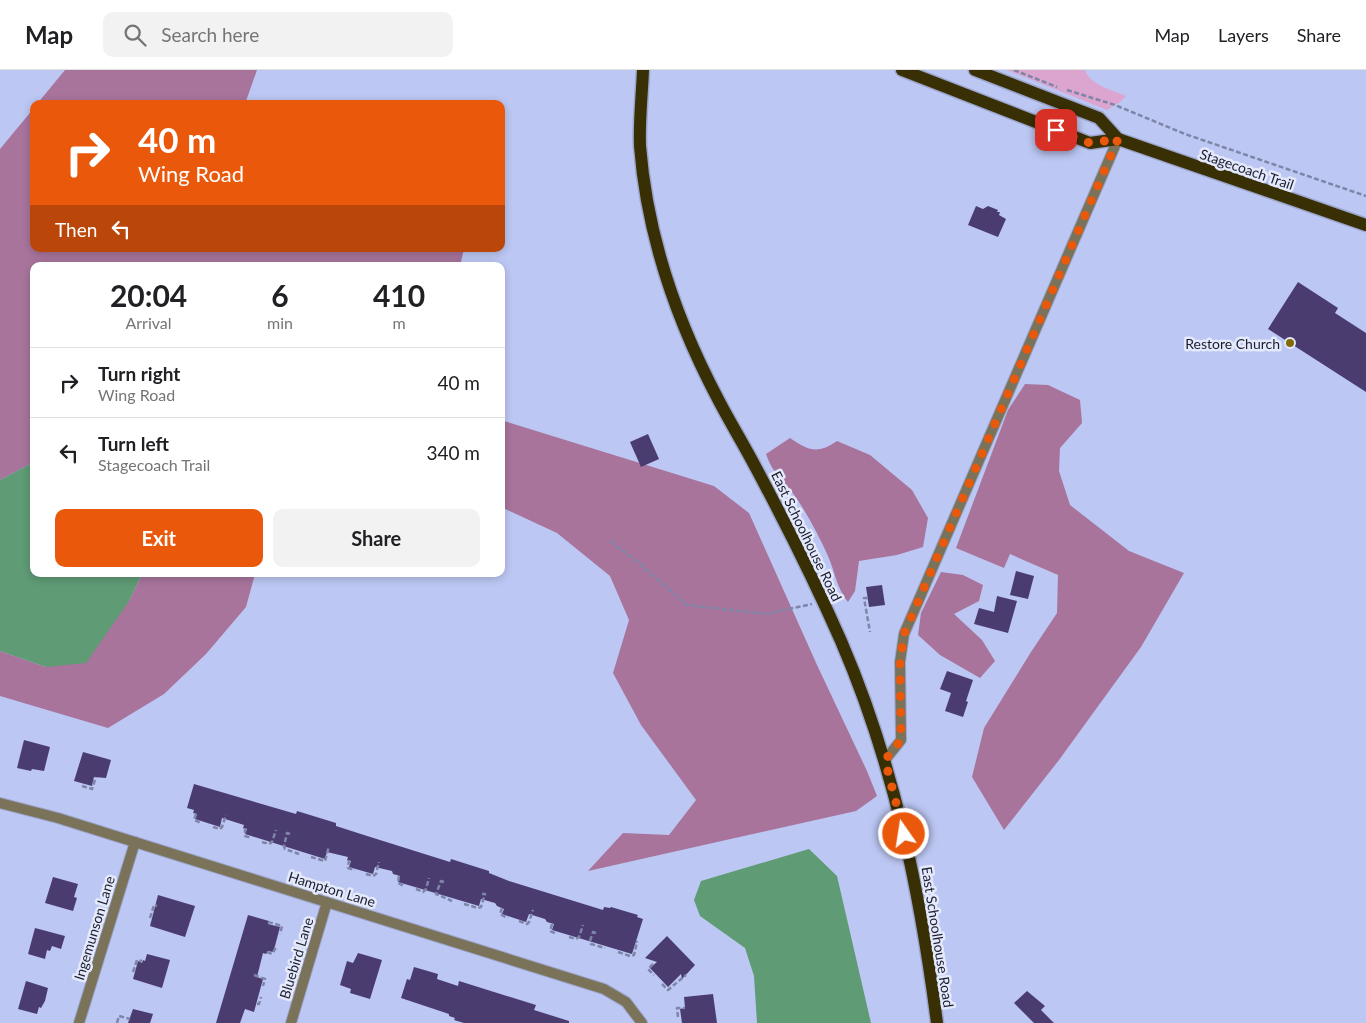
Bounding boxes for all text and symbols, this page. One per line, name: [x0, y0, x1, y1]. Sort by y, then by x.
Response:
search box: [103, 12, 453, 57]
text: Map: [25, 20, 73, 49]
icon: search: [121, 21, 149, 49]
text: Search here: [161, 23, 259, 46]
text: Map: [1154, 24, 1190, 46]
text: Layers: [1218, 24, 1269, 46]
text: Share: [1297, 24, 1341, 46]
pin: [1035, 109, 1077, 151]
icon: arrive: [1042, 116, 1070, 144]
text: 40 m: [138, 118, 216, 160]
icon: right: [55, 120, 120, 185]
street label: Stagecoach Trail: [1198, 145, 1296, 193]
text: Wing Road: [138, 160, 244, 187]
icon: left: [107, 215, 135, 243]
text: Then: [55, 218, 97, 241]
text: 20:04: [110, 277, 187, 313]
text: 6: [271, 277, 289, 313]
text: 410: [373, 277, 425, 313]
text: Arrival: [125, 313, 172, 332]
text: min: [267, 313, 293, 332]
text: m: [392, 313, 406, 332]
place label: Restore Church: [1185, 335, 1280, 352]
marker: Restore Church: [1284, 337, 1296, 349]
text: Turn right: [98, 362, 180, 385]
icon: right: [55, 369, 83, 397]
text: 40 m: [437, 371, 480, 394]
text: Wing Road: [98, 385, 175, 404]
text: Turn left: [98, 432, 169, 455]
icon: left: [55, 439, 83, 467]
text: 340 m: [426, 441, 480, 464]
text: Stagecoach Trail: [98, 455, 210, 474]
street label: East Schoolhouse Road: [768, 468, 846, 604]
button: Exit: [55, 509, 263, 567]
button: Share: [273, 509, 480, 567]
position arrow: [877, 807, 929, 859]
street label: East Schoolhouse Road: [918, 865, 958, 1009]
street label: Hampton Lane: [286, 868, 378, 910]
street label: Ingemunson Lane: [70, 874, 118, 982]
street label: Bluebird Lane: [276, 915, 316, 1001]

